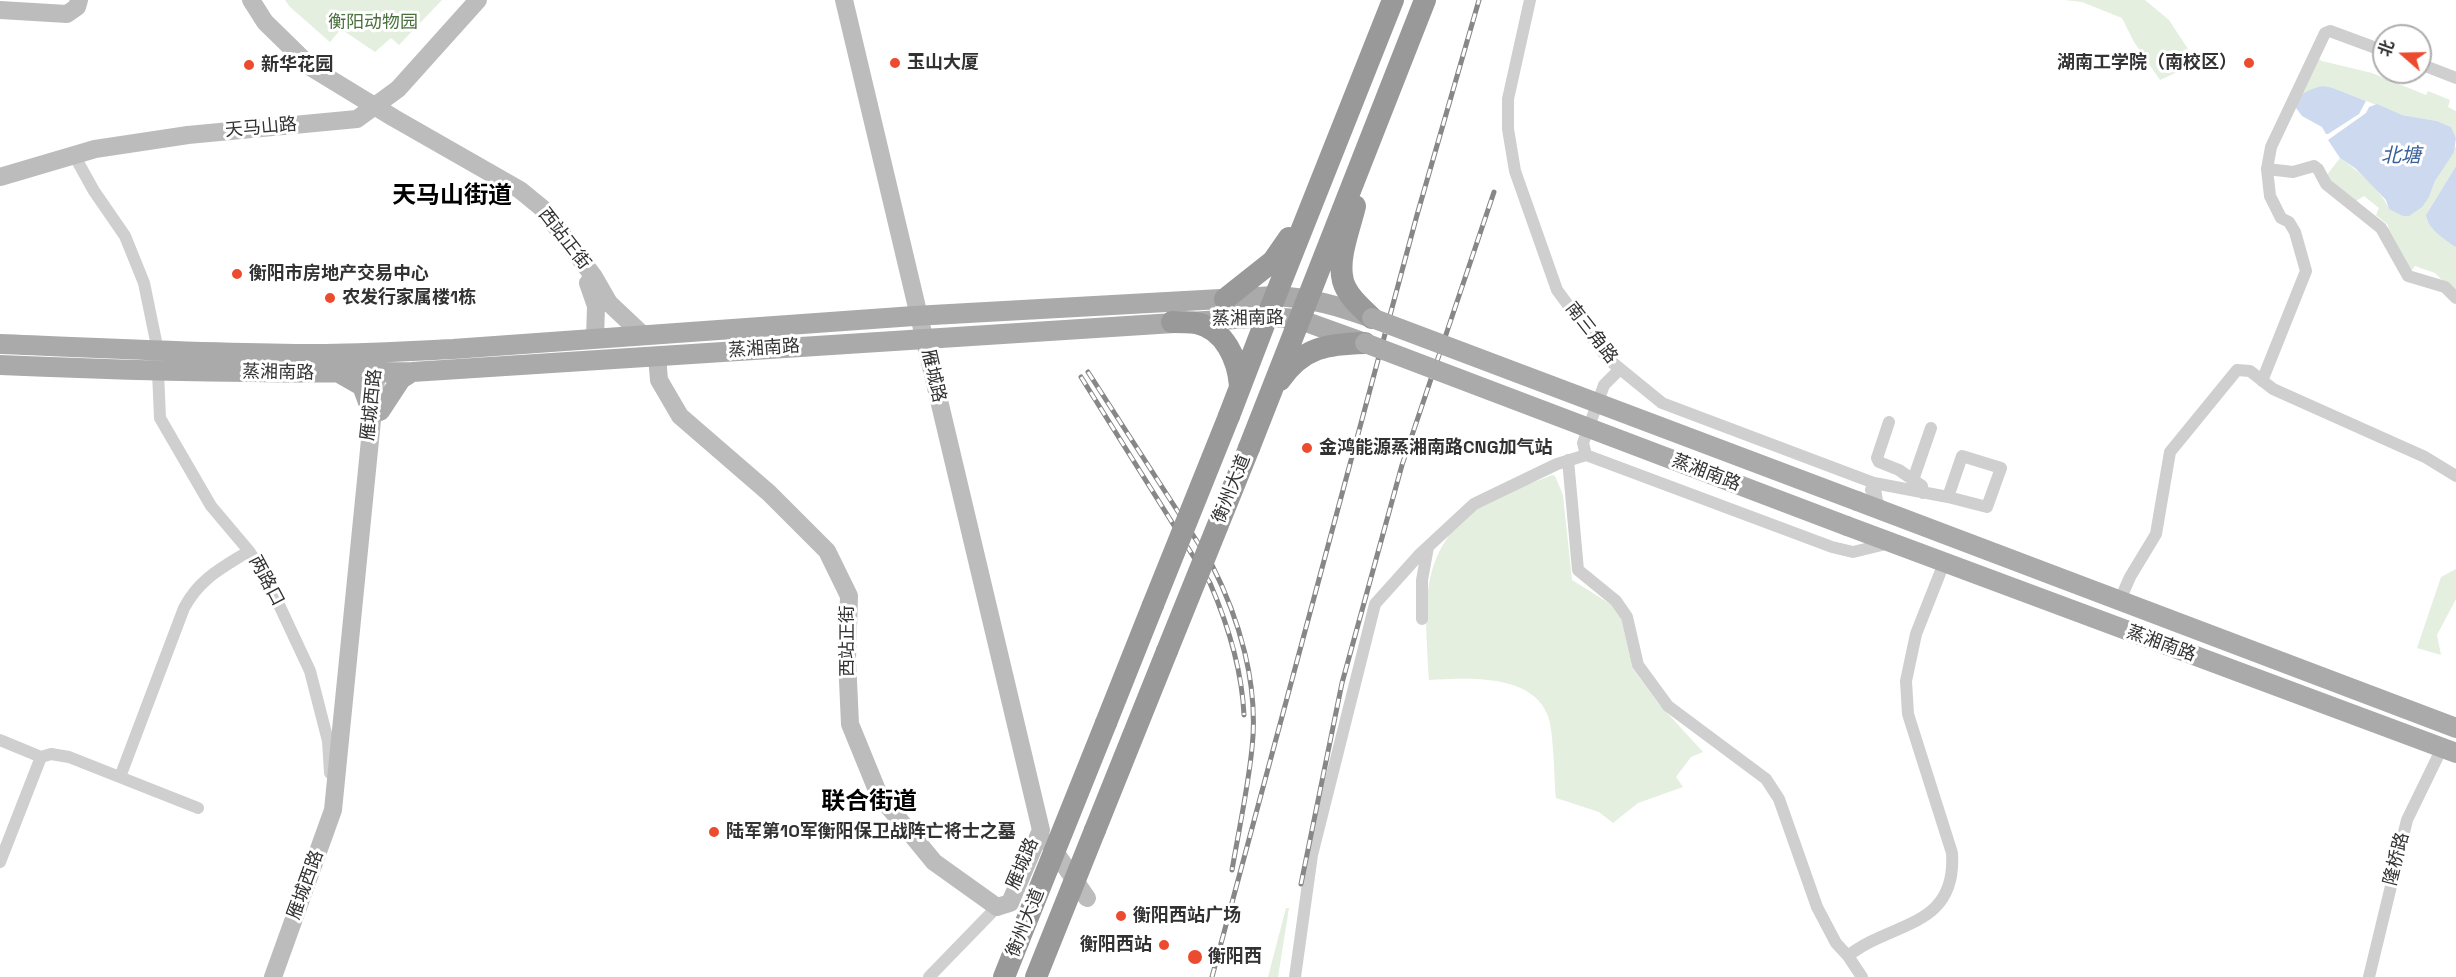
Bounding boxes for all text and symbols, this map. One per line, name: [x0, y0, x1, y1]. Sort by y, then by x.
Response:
park label: 衡阳动物园: [328, 12, 418, 34]
north arrow: [2372, 24, 2432, 84]
text: 北: [2374, 37, 2399, 59]
place label: 玉山大厦: [907, 52, 979, 74]
place label: 湖南工学院（南校区）: [2057, 52, 2237, 74]
place label: 新华花园: [261, 54, 333, 76]
marker: 玉山大厦: [888, 56, 902, 70]
marker: 湖南工学院（南校区）: [2242, 56, 2256, 70]
marker: 新华花园: [242, 58, 256, 72]
street label: 天马山路: [224, 114, 298, 142]
water label: 北塘: [2381, 145, 2421, 169]
district label: 天马山街道: [392, 182, 512, 210]
street label: 西站正街: [533, 204, 595, 274]
place label: 衡阳市房地产交易中心: [249, 263, 429, 285]
marker: 衡阳市房地产交易中心: [230, 267, 244, 281]
place label: 农发行家属楼1栋: [342, 287, 476, 309]
marker: 农发行家属楼1栋: [323, 291, 337, 305]
street label: 南三角路: [1560, 298, 1622, 368]
street label: 蒸湘南路: [1212, 308, 1284, 330]
street label: 蒸湘南路: [727, 336, 801, 362]
street label: 雁城路: [916, 347, 950, 405]
street label: 蒸湘南路: [242, 362, 314, 384]
street label: 雁城西路: [357, 368, 387, 442]
place label: 金鸿能源蒸湘南路CNG加气站: [1319, 437, 1553, 459]
marker: 金鸿能源蒸湘南路CNG加气站: [1300, 441, 1314, 455]
street label: 蒸湘南路: [1669, 450, 1743, 496]
street label: 衡州大道: [1209, 452, 1255, 526]
street label: 两路口: [244, 552, 288, 610]
street label: 西站正街: [837, 605, 859, 677]
street label: 蒸湘南路: [2123, 622, 2199, 666]
district label: 联合街道: [821, 788, 917, 816]
place label: 陆军第10军衡阳保卫战阵亡将士之墓: [726, 821, 1016, 843]
marker: 陆军第10军衡阳保卫战阵亡将士之墓: [707, 825, 721, 839]
street label: 隆桥路: [2380, 830, 2414, 888]
street label: 雁城路: [1003, 835, 1043, 893]
street label: 雁城西路: [284, 847, 328, 923]
street label: 衡州大道: [1003, 886, 1049, 960]
place label: 衡阳西站广场: [1133, 905, 1241, 927]
marker: 衡阳西站广场: [1114, 909, 1128, 923]
place label: 衡阳西站: [1080, 934, 1152, 956]
marker: 衡阳西站: [1157, 938, 1171, 952]
place label: 衡阳西: [1208, 946, 1262, 968]
marker: 衡阳西: [1186, 948, 1204, 966]

